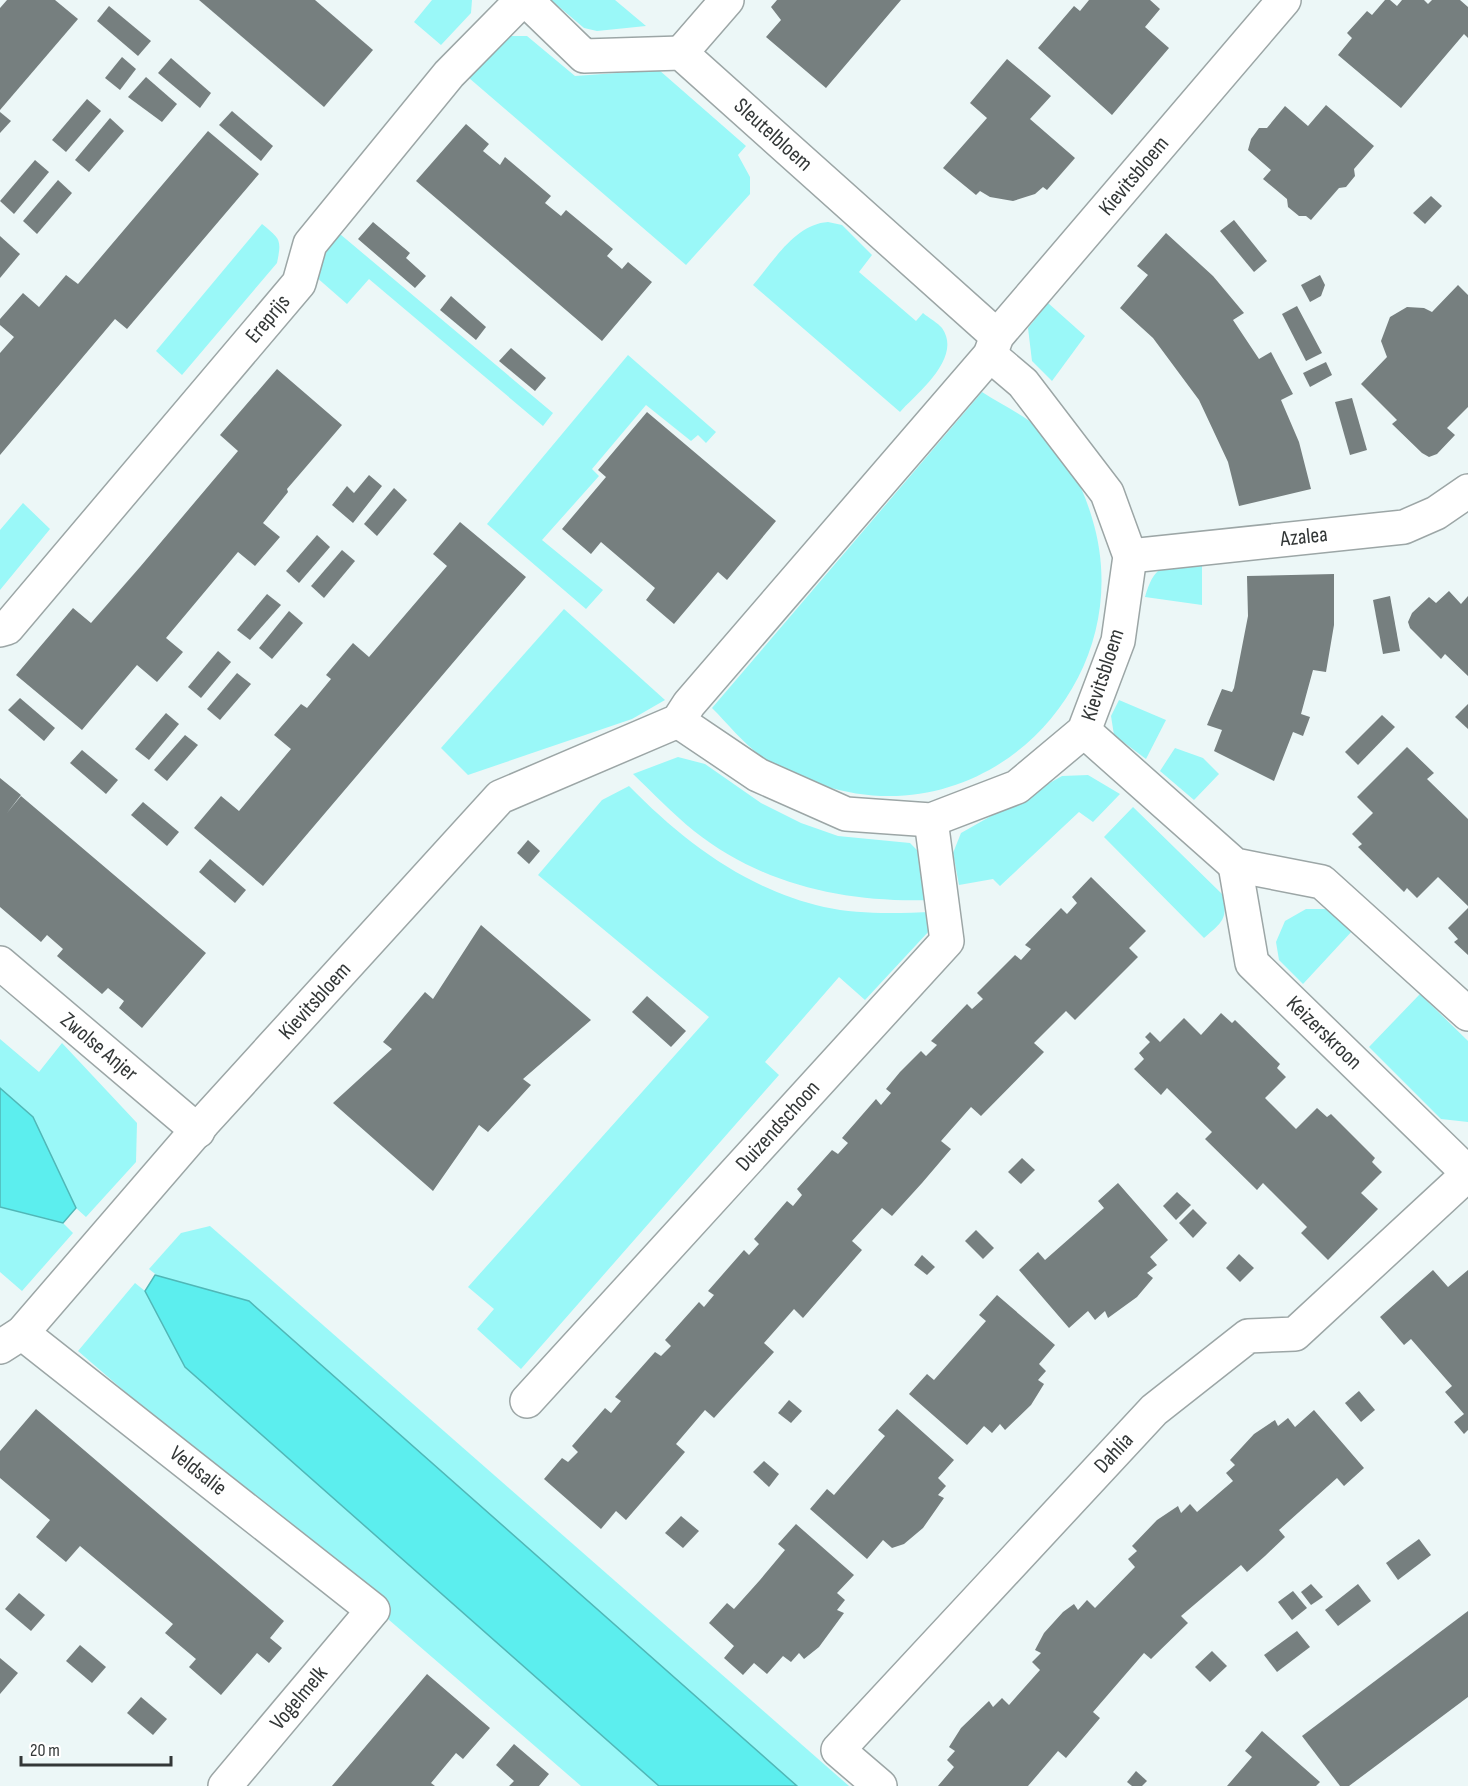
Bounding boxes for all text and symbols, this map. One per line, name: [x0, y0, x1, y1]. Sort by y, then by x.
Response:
street label: Sleutelbloem: [728, 93, 818, 177]
street label: Kievitsbloem: [1093, 131, 1175, 221]
street label: Ereprijs: [240, 289, 296, 349]
street label: Azalea: [1278, 521, 1329, 553]
street label: Kievitsbloem: [1075, 626, 1131, 724]
street label: Kievitsbloem: [273, 957, 357, 1045]
street label: Keizerskroon: [1280, 990, 1368, 1076]
street label: Zwolse Anjer: [55, 1007, 143, 1087]
street label: Duizendschoon: [730, 1075, 826, 1177]
street label: Dahlia: [1089, 1427, 1139, 1479]
street label: Veldsalie: [164, 1440, 232, 1502]
street label: Vogelmelk: [264, 1660, 334, 1736]
scale bar: [21, 1729, 171, 1767]
text: 20 m: [30, 1740, 60, 1761]

